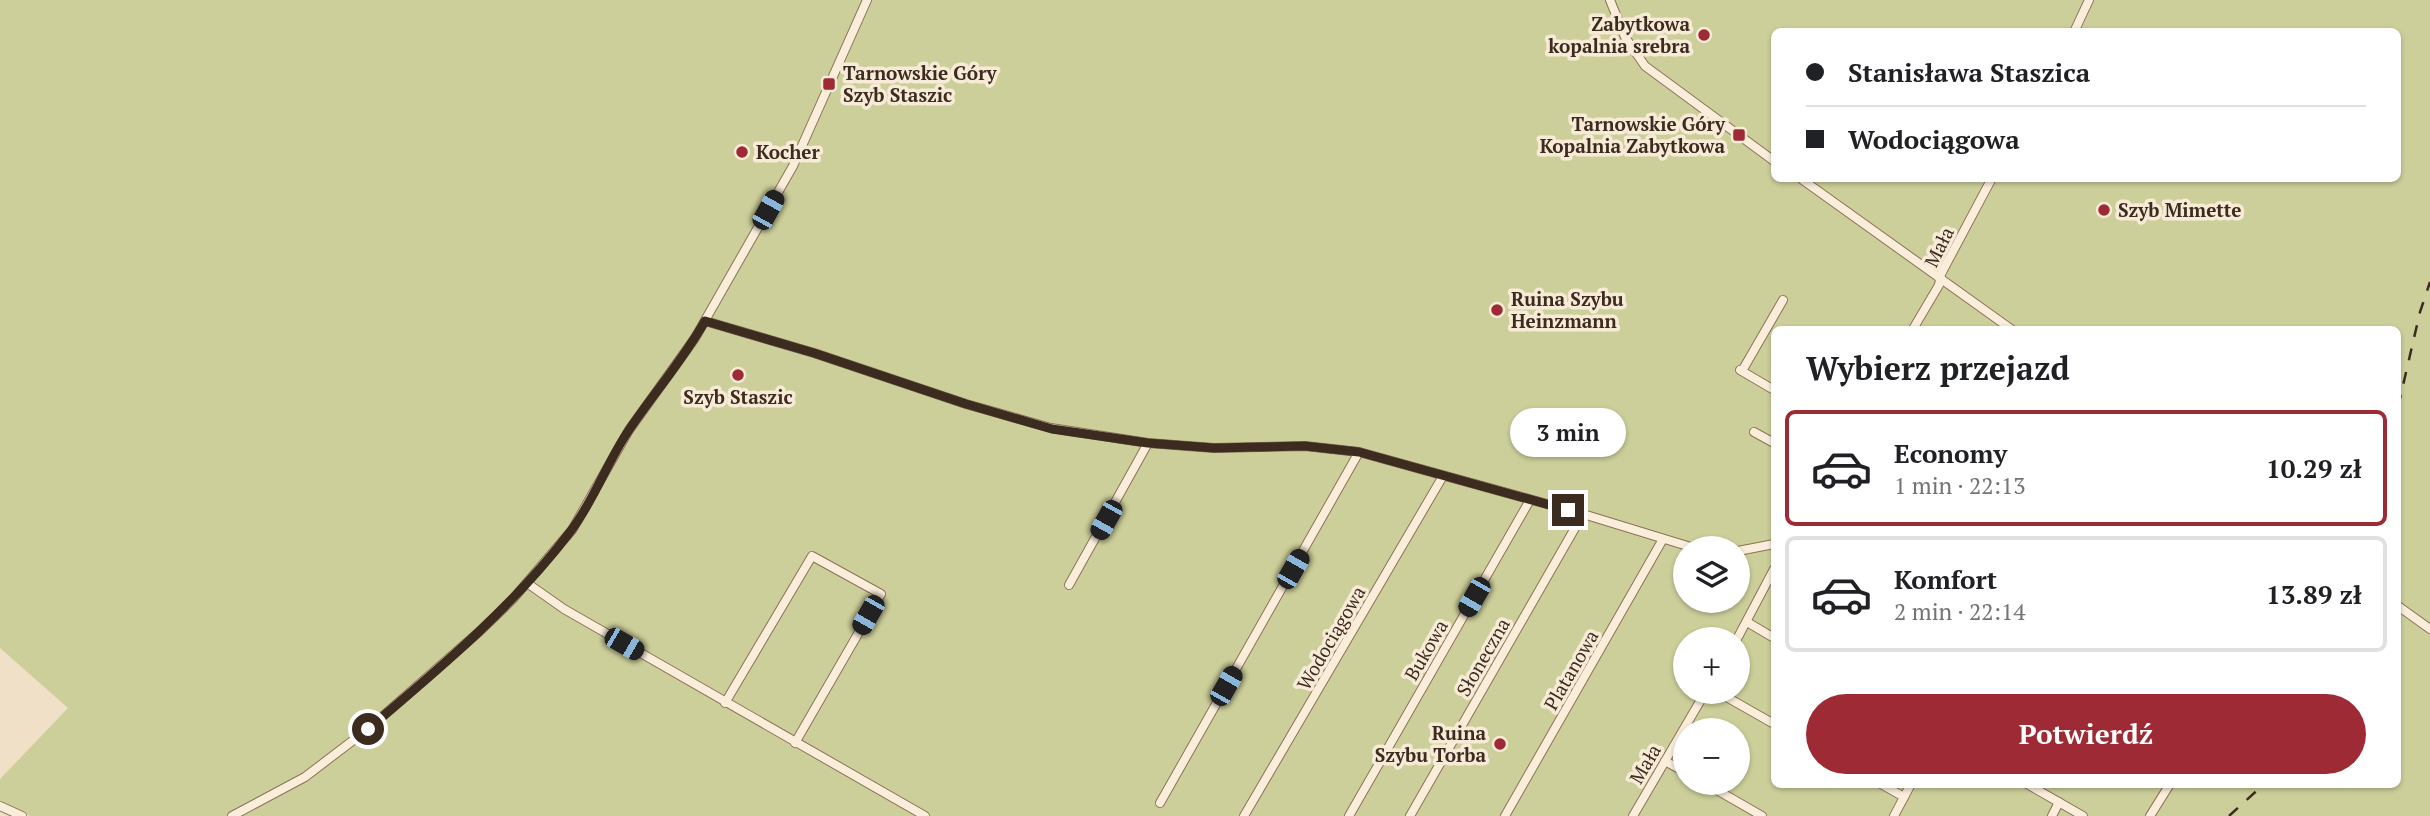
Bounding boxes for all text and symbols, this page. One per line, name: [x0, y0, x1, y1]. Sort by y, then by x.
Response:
place label: Zabytkowa kopalnia srebra: [1548, 11, 1690, 58]
marker: Zabytkowa kopalnia srebra: [1696, 27, 1712, 43]
text: Stanisława Staszica: [1848, 55, 2090, 89]
place label: Tarnowskie Góry Szyb Staszic: [843, 60, 997, 107]
marker: Tarnowskie Góry Szyb Staszic: [821, 76, 837, 92]
place label: Tarnowskie Góry Kopalnia Zabytkowa: [1540, 111, 1726, 158]
text: Wodociągowa: [1848, 122, 2020, 156]
marker: Tarnowskie Góry Kopalnia Zabytkowa: [1731, 127, 1747, 143]
place label: Kocher: [756, 139, 820, 164]
marker: Kocher: [734, 144, 750, 160]
car: [749, 187, 788, 233]
place label: Szyb Mimette: [2118, 197, 2242, 222]
marker: Szyb Mimette: [2096, 202, 2112, 218]
street label: Mała: [1918, 222, 1959, 271]
place label: Ruina Szybu Heinzmann: [1511, 286, 1624, 333]
marker: Ruina Szybu Heinzmann: [1489, 302, 1505, 318]
text: Wybierz przejazd: [1806, 347, 2070, 389]
marker: Szyb Staszic: [730, 367, 746, 383]
place label: Szyb Staszic: [683, 384, 793, 409]
callout: 3 min: [1510, 408, 1626, 458]
text: 3 min: [1537, 417, 1599, 448]
text: Economy: [1894, 436, 2007, 470]
icon: car: [1810, 437, 1873, 500]
text: 10.29 zł: [2266, 451, 2362, 485]
text: 1 min · 22:13: [1894, 470, 2026, 501]
route end: [1552, 494, 1584, 526]
car: [1087, 497, 1126, 543]
map controls: [1673, 536, 1750, 795]
button: layers: [1673, 536, 1750, 613]
car: [1274, 546, 1313, 592]
text: Komfort: [1894, 562, 1997, 596]
icon: car: [1810, 563, 1873, 626]
car: [1455, 574, 1494, 620]
text: 13.89 zł: [2266, 577, 2362, 611]
street label: Wodociągowa: [1291, 581, 1371, 694]
car: [849, 592, 888, 638]
text: 2 min · 22:14: [1894, 596, 2026, 627]
street label: Słoneczna: [1450, 613, 1515, 700]
street label: Bukowa: [1398, 615, 1453, 685]
car: [601, 624, 648, 664]
street label: Platanowa: [1538, 625, 1604, 714]
button: +: [1673, 627, 1750, 704]
car: [1207, 663, 1246, 709]
button: Potwierdź: [1806, 694, 2366, 774]
route start: [352, 713, 384, 745]
button: −: [1673, 718, 1750, 795]
place label: Ruina Szybu Torba: [1375, 720, 1486, 767]
marker: Ruina Szybu Torba: [1492, 736, 1508, 752]
street label: Mała: [1623, 739, 1666, 788]

